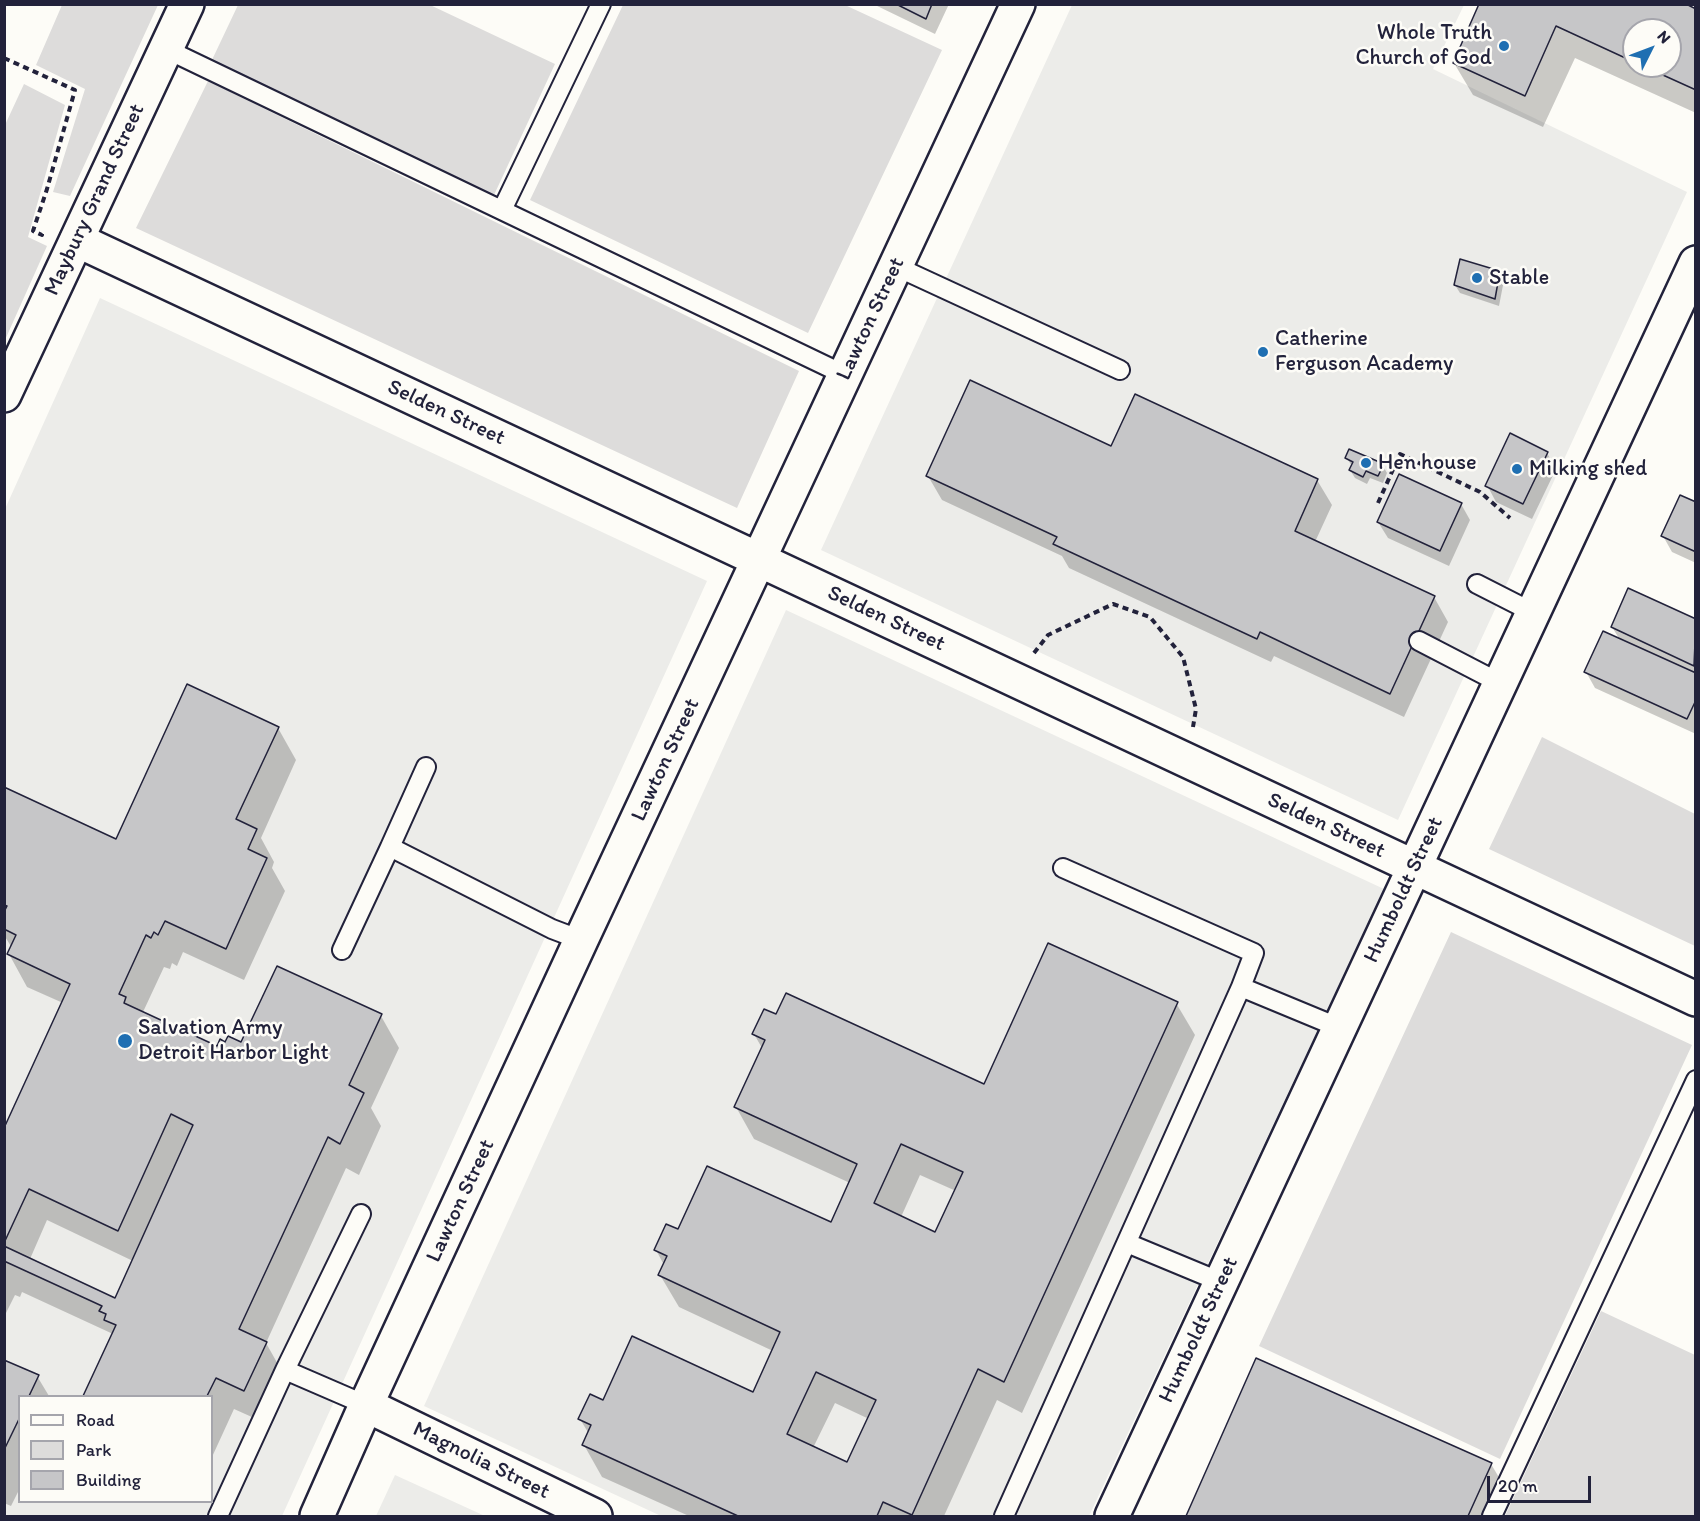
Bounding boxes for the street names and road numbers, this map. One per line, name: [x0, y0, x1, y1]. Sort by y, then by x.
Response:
street label: Maybury Grand Street: [39, 100, 151, 300]
street label: Lawton Street: [831, 253, 911, 385]
street label: Selden Street: [383, 374, 509, 452]
street label: Selden Street: [823, 580, 949, 658]
street label: Lawton Street: [626, 694, 706, 826]
street label: Selden Street: [1263, 787, 1389, 865]
street label: Humboldt Street: [1359, 813, 1449, 967]
street label: Lawton Street: [421, 1135, 501, 1267]
street label: Humboldt Street: [1154, 1253, 1244, 1407]
street label: Magnolia Street: [408, 1416, 554, 1506]

